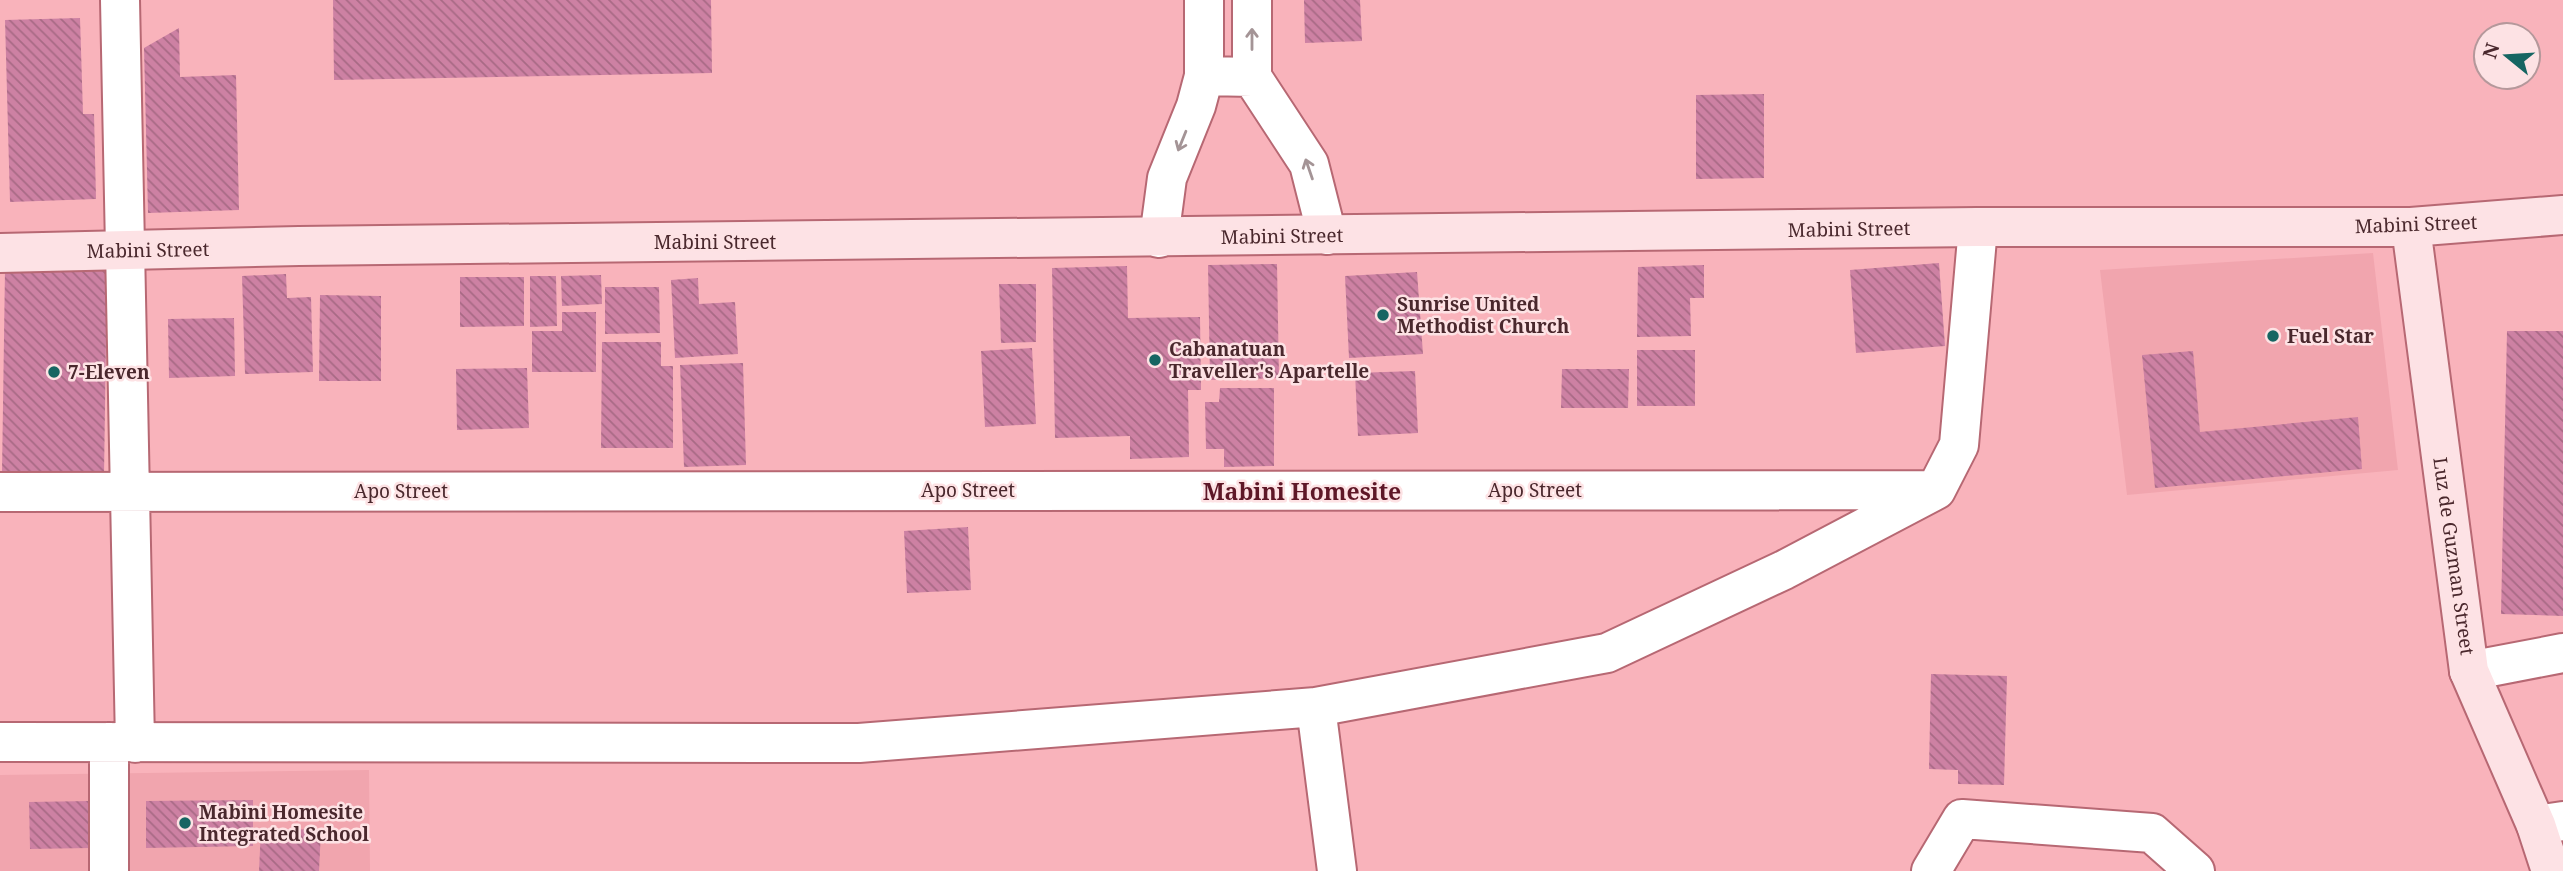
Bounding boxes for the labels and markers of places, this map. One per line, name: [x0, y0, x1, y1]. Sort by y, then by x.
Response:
place label: Sunrise United Methodist Church: [1397, 291, 1570, 339]
marker: Sunrise United Methodist Church: [1375, 307, 1391, 323]
place label: Fuel Star: [2287, 323, 2374, 349]
marker: Fuel Star: [2265, 328, 2281, 344]
place label: Cabanatuan Traveller's Apartelle: [1169, 336, 1369, 384]
marker: Cabanatuan Traveller's Apartelle: [1147, 352, 1163, 368]
place label: 7-Eleven: [68, 359, 150, 385]
marker: 7-Eleven: [46, 364, 62, 380]
place label: Mabini Homesite Integrated School: [199, 799, 369, 847]
marker: Mabini Homesite Integrated School: [177, 815, 193, 831]

